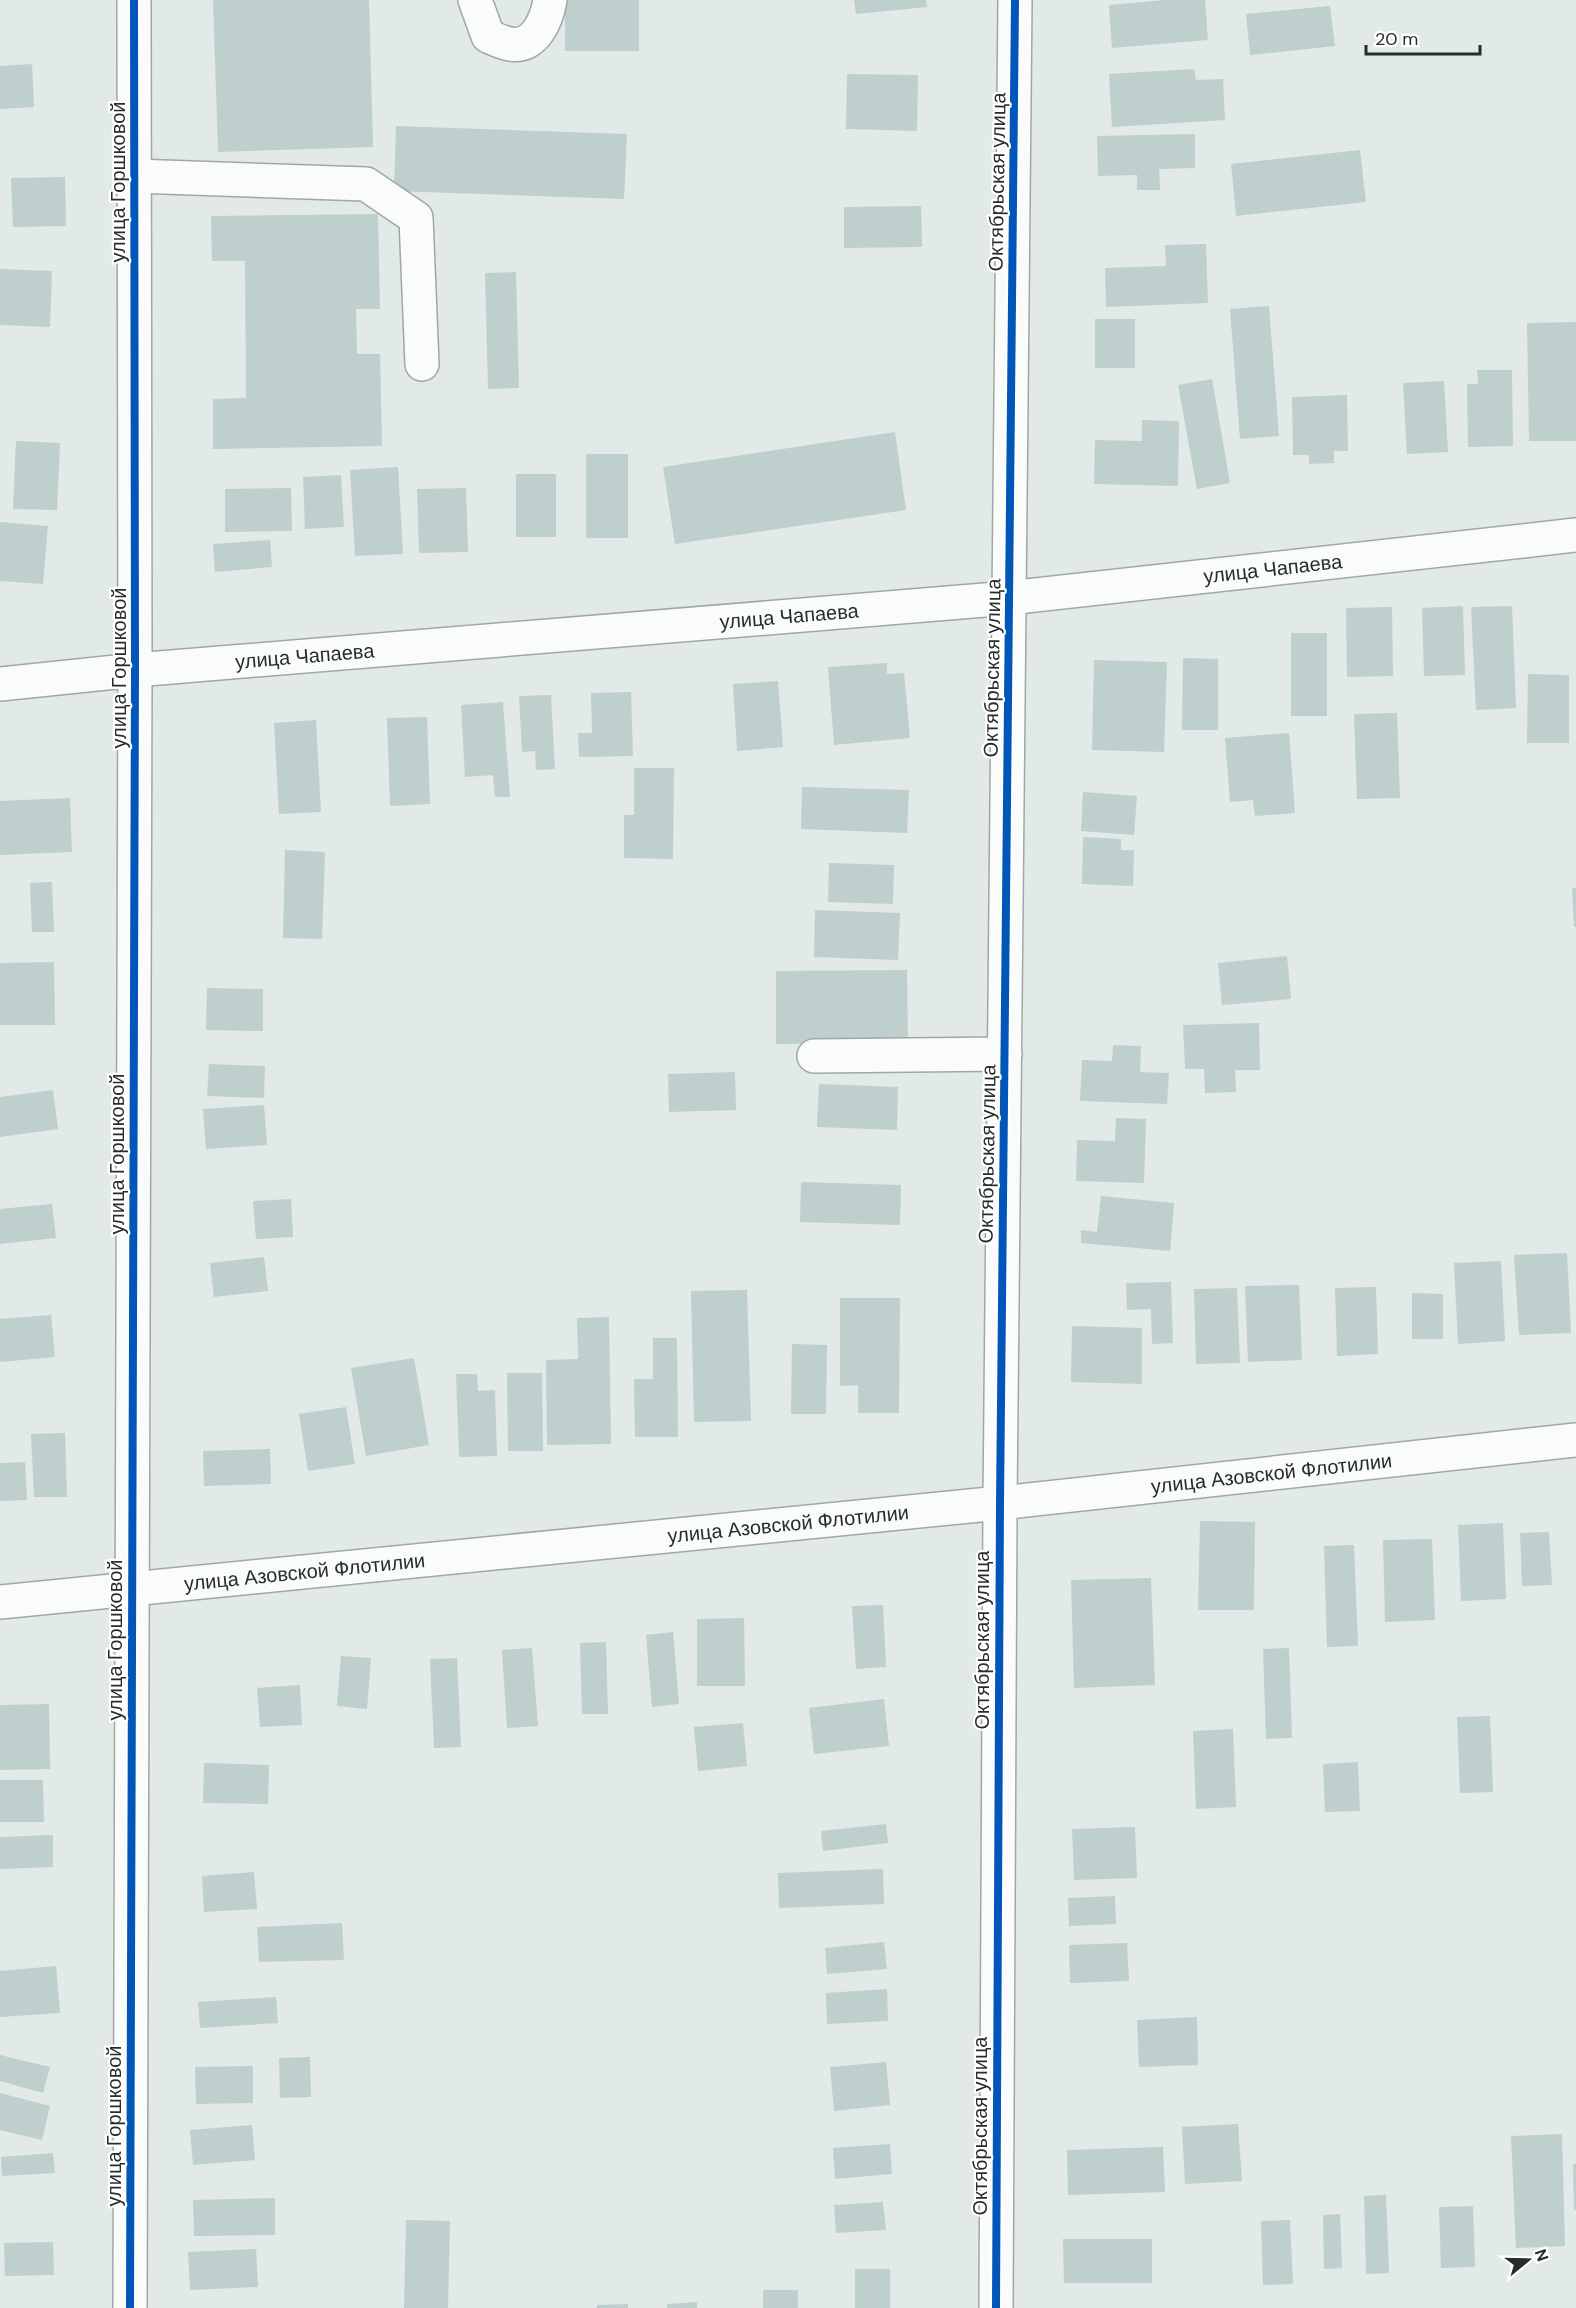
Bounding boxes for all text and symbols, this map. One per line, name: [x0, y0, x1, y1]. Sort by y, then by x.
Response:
scale bar: [1366, 18, 1480, 56]
text: 20 m: [1375, 27, 1418, 51]
street label: Октябрьская улица: [982, 91, 1012, 272]
street label: улица Горшковой: [105, 102, 131, 262]
street label: улица Чапаева: [1202, 548, 1344, 589]
street label: Октябрьская улица: [977, 577, 1007, 758]
street label: улица Горшковой: [106, 588, 132, 748]
street label: улица Чапаева: [719, 597, 860, 635]
street label: улица Чапаева: [234, 637, 376, 675]
street label: Октябрьская улица: [972, 1063, 1002, 1244]
street label: улица Горшковой: [104, 1074, 130, 1234]
street label: улица Азовской Флотилии: [1150, 1447, 1393, 1499]
street label: улица Азовской Флотилии: [666, 1499, 910, 1549]
street label: улица Азовской Флотилии: [183, 1547, 426, 1597]
street label: Октябрьская улица: [969, 1550, 995, 1729]
street label: улица Горшковой: [102, 1560, 128, 1720]
street label: Октябрьская улица: [967, 2036, 993, 2215]
street label: улица Горшковой: [101, 2046, 127, 2206]
north arrow: [1498, 2230, 1558, 2290]
text: N: [1530, 2246, 1554, 2264]

